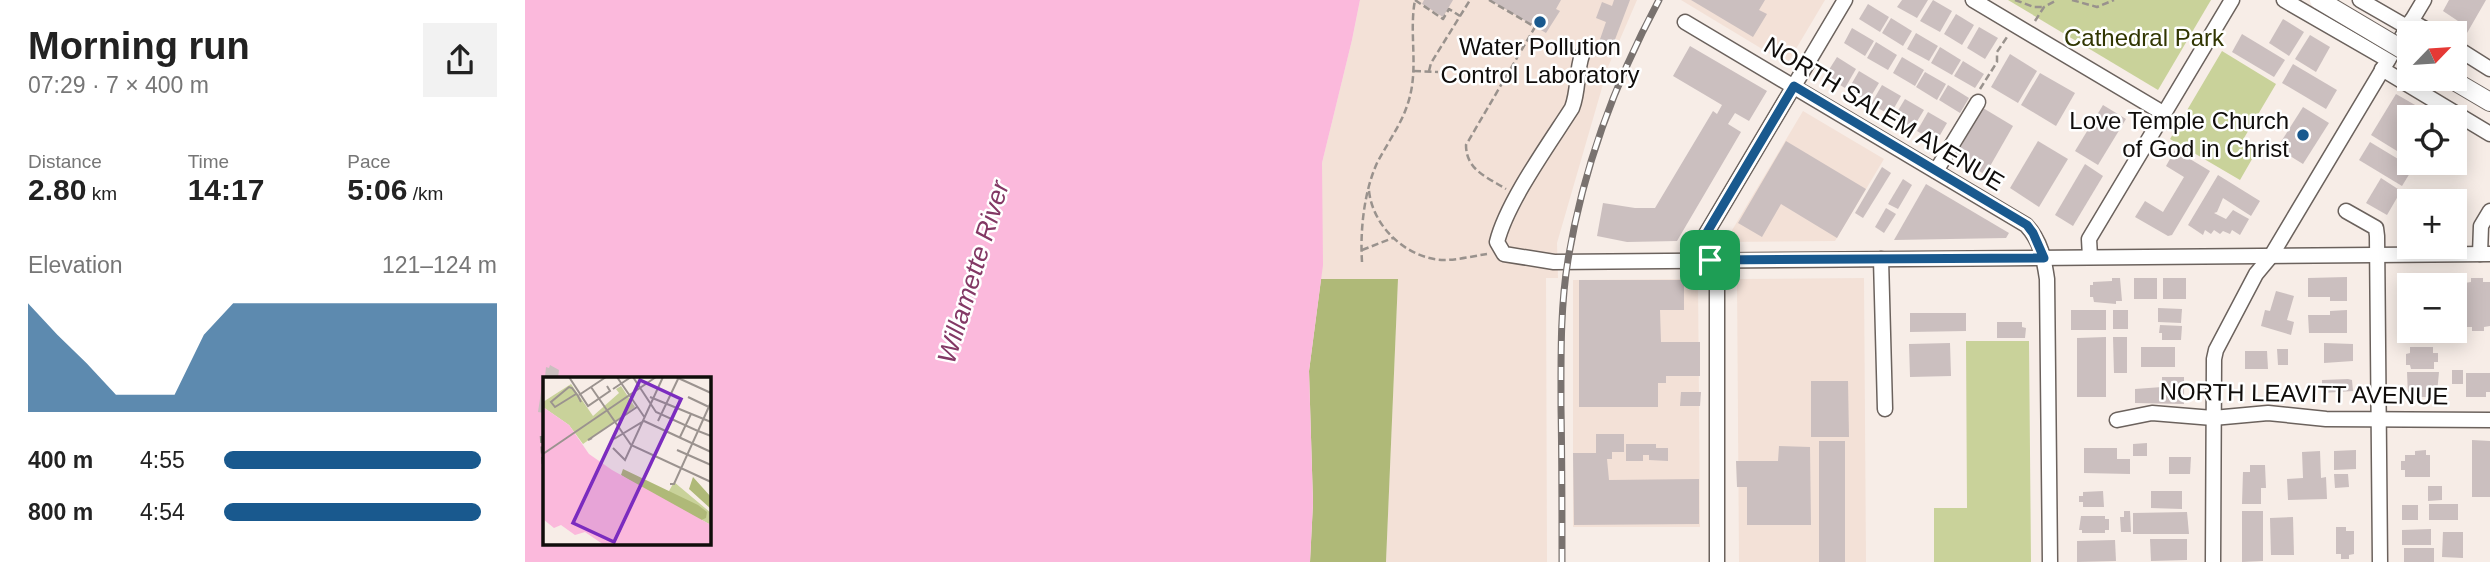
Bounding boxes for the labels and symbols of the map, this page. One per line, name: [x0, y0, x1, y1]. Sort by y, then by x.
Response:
marker: Water Pollution Control Laboratory: [1532, 14, 1548, 30]
north arrow: [2397, 21, 2467, 91]
park label: Cathedral Park: [2064, 24, 2225, 51]
street label: NORTH SALEM AVENUE: [1759, 31, 2009, 196]
place label: Water Pollution Control Laboratory: [1441, 33, 1639, 88]
place label: Love Temple Church of God in Christ: [2069, 107, 2289, 162]
marker: Love Temple Church of God in Christ: [2295, 127, 2311, 143]
water label: Willamette River: [931, 176, 1015, 367]
pin: [1680, 230, 1740, 290]
inset map: [543, 377, 711, 544]
street label: NORTH LEAVITT AVENUE: [2159, 377, 2449, 410]

